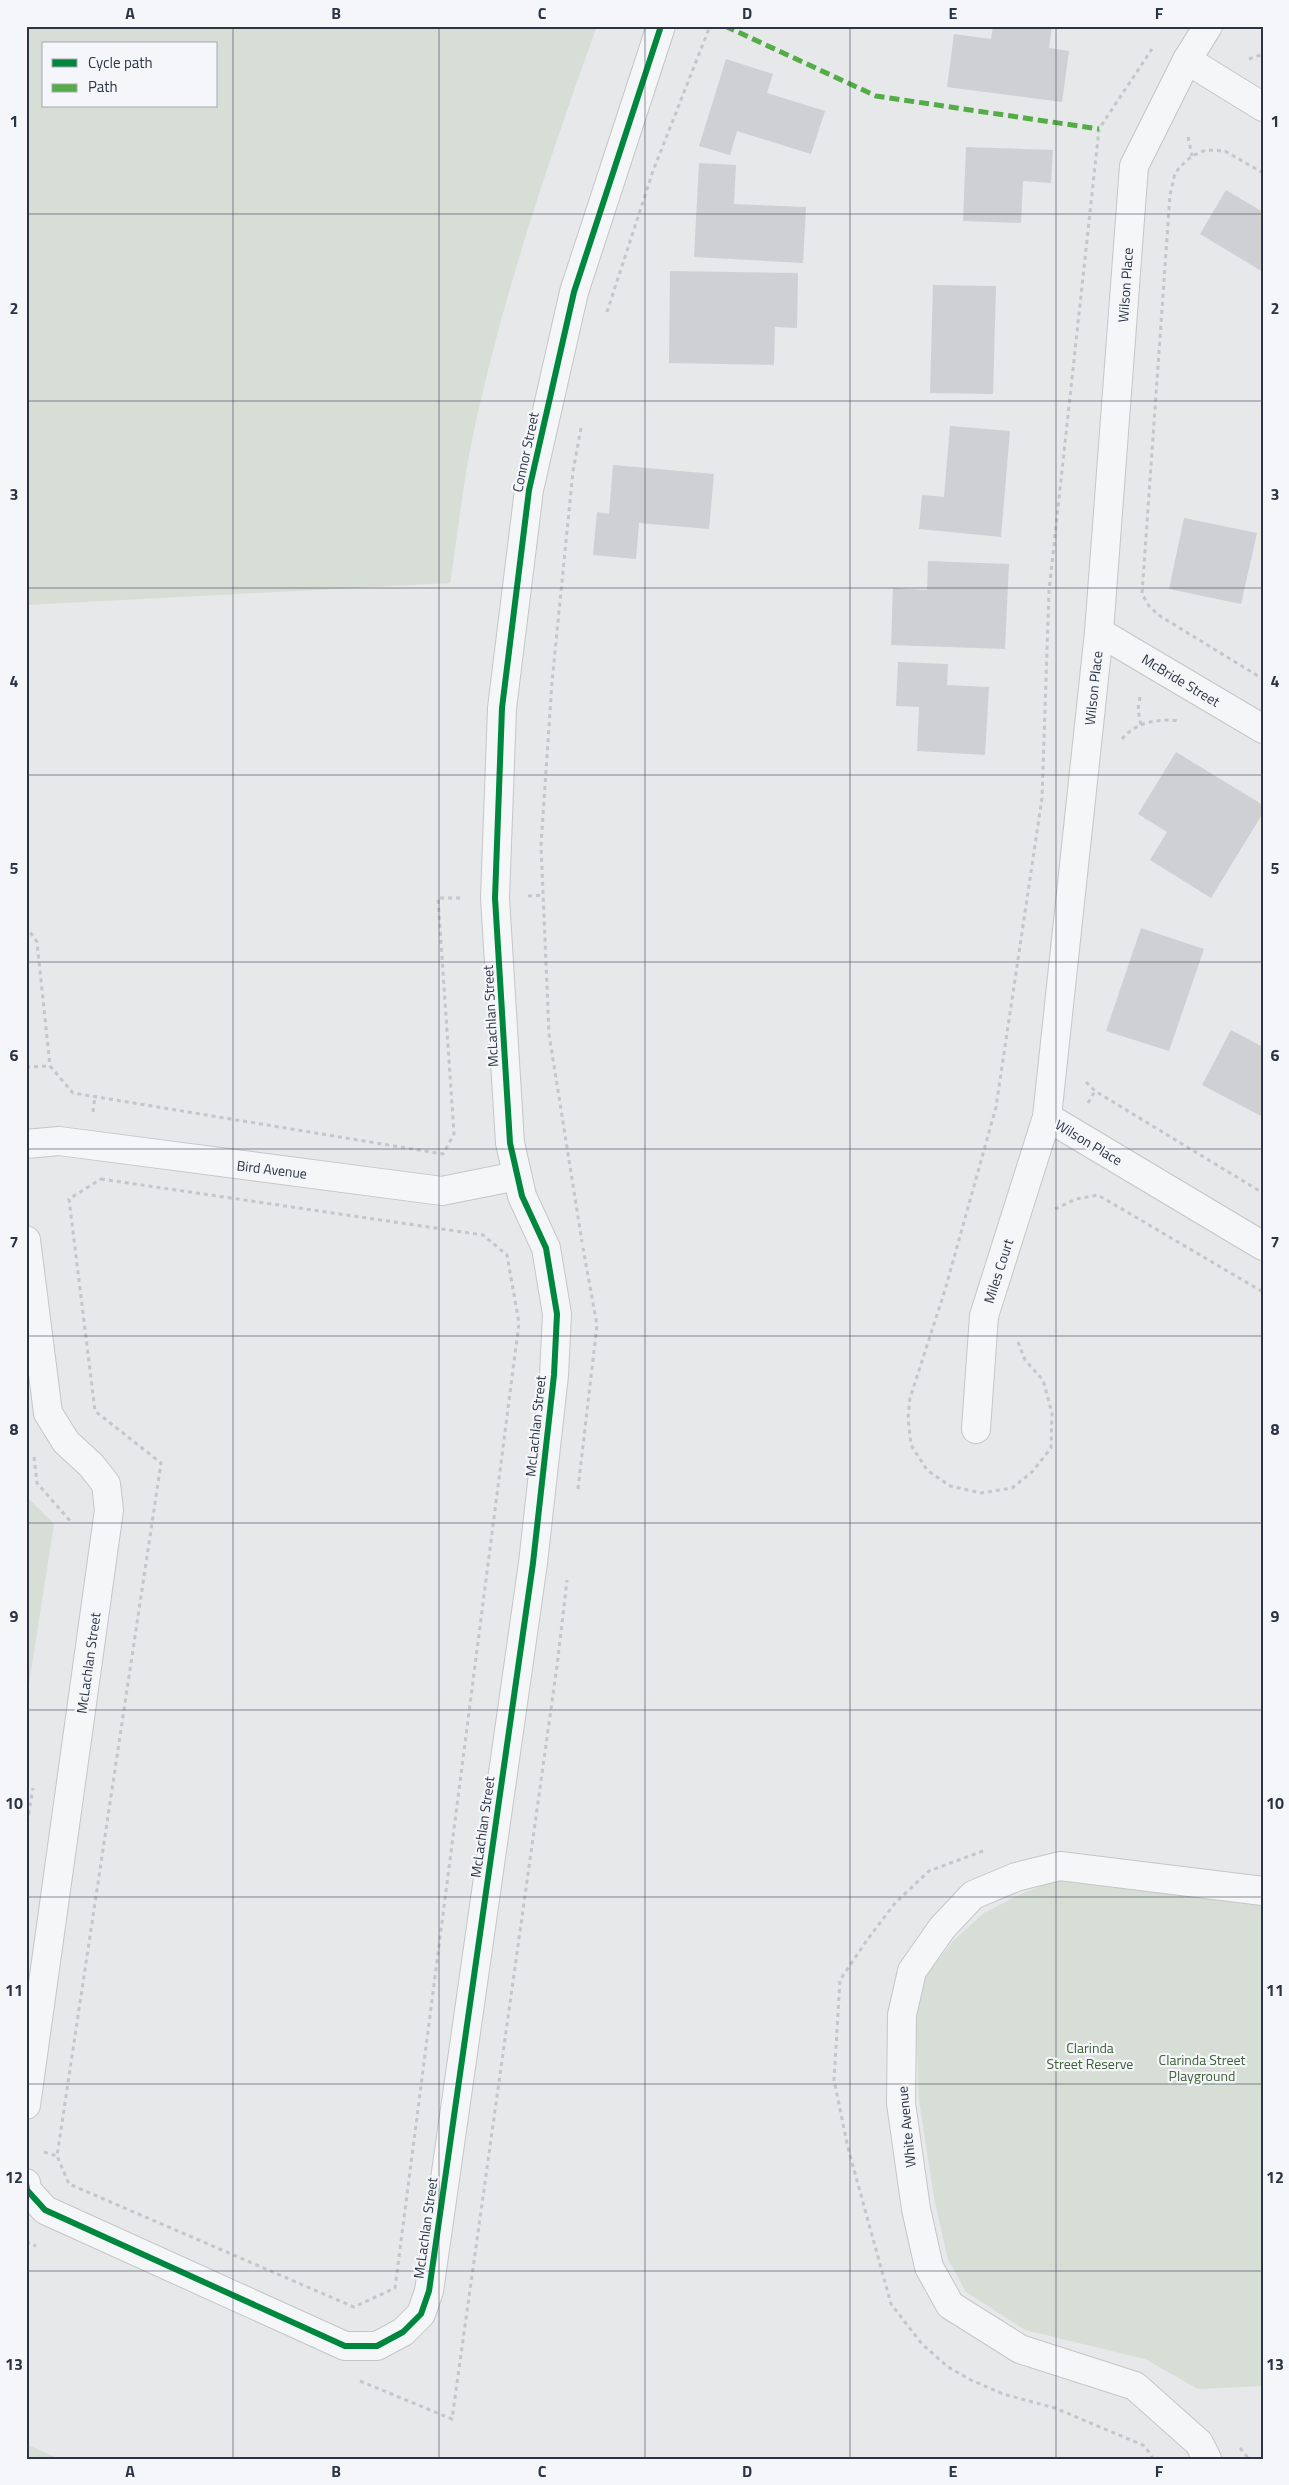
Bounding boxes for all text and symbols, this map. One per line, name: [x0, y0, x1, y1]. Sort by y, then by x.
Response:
text: A: [125, 1, 135, 25]
text: B: [331, 1, 341, 25]
text: C: [538, 1, 547, 25]
text: D: [742, 1, 752, 25]
text: E: [949, 1, 958, 25]
text: F: [1155, 1, 1164, 25]
legend: [42, 42, 218, 108]
text: Cycle path: [88, 51, 153, 74]
text: Path: [88, 75, 118, 98]
text: 1: [10, 109, 18, 133]
text: 1: [1271, 109, 1279, 133]
street label: Wilson Place: [1112, 247, 1138, 323]
text: 2: [10, 296, 18, 320]
text: 2: [1271, 296, 1279, 320]
street label: Connor Street: [506, 410, 544, 494]
text: 3: [10, 482, 18, 506]
text: 3: [1271, 482, 1279, 506]
street label: McBride Street: [1138, 648, 1224, 712]
street label: Wilson Place: [1079, 650, 1107, 726]
text: 4: [10, 669, 19, 693]
text: 4: [1271, 669, 1280, 693]
text: 5: [10, 856, 19, 880]
text: 5: [1271, 856, 1280, 880]
street label: McLachlan Street: [477, 964, 503, 1068]
text: 6: [10, 1043, 19, 1067]
text: 6: [1271, 1043, 1280, 1067]
street label: Wilson Place: [1052, 1114, 1126, 1170]
street label: Bird Avenue: [236, 1154, 308, 1184]
text: 7: [10, 1230, 18, 1254]
text: 7: [1271, 1230, 1279, 1254]
street label: Miles Court: [978, 1236, 1018, 1306]
street label: McLachlan Street: [519, 1374, 551, 1478]
text: 8: [10, 1417, 19, 1441]
text: 8: [1271, 1417, 1280, 1441]
text: 9: [10, 1604, 19, 1628]
text: 9: [1271, 1604, 1280, 1628]
street label: McLachlan Street: [70, 1611, 106, 1715]
street label: McLachlan Street: [464, 1775, 500, 1879]
text: 10: [5, 1791, 23, 1815]
text: 10: [1266, 1791, 1284, 1815]
text: 11: [5, 1978, 23, 2002]
text: 11: [1266, 1978, 1284, 2002]
park label: Clarinda Street Reserve: [1047, 2037, 1133, 2074]
park label: Clarinda Street Playground: [1159, 2049, 1246, 2086]
street label: White Avenue: [891, 2085, 921, 2169]
text: 12: [5, 2165, 23, 2189]
text: 12: [1266, 2165, 1284, 2189]
street label: McLachlan Street: [407, 2176, 443, 2280]
text: 13: [5, 2352, 23, 2376]
text: 13: [1266, 2352, 1284, 2376]
text: A: [125, 2459, 135, 2483]
text: B: [331, 2459, 341, 2483]
text: C: [538, 2459, 547, 2483]
text: D: [742, 2459, 752, 2483]
text: E: [949, 2459, 958, 2483]
text: F: [1155, 2459, 1164, 2483]

